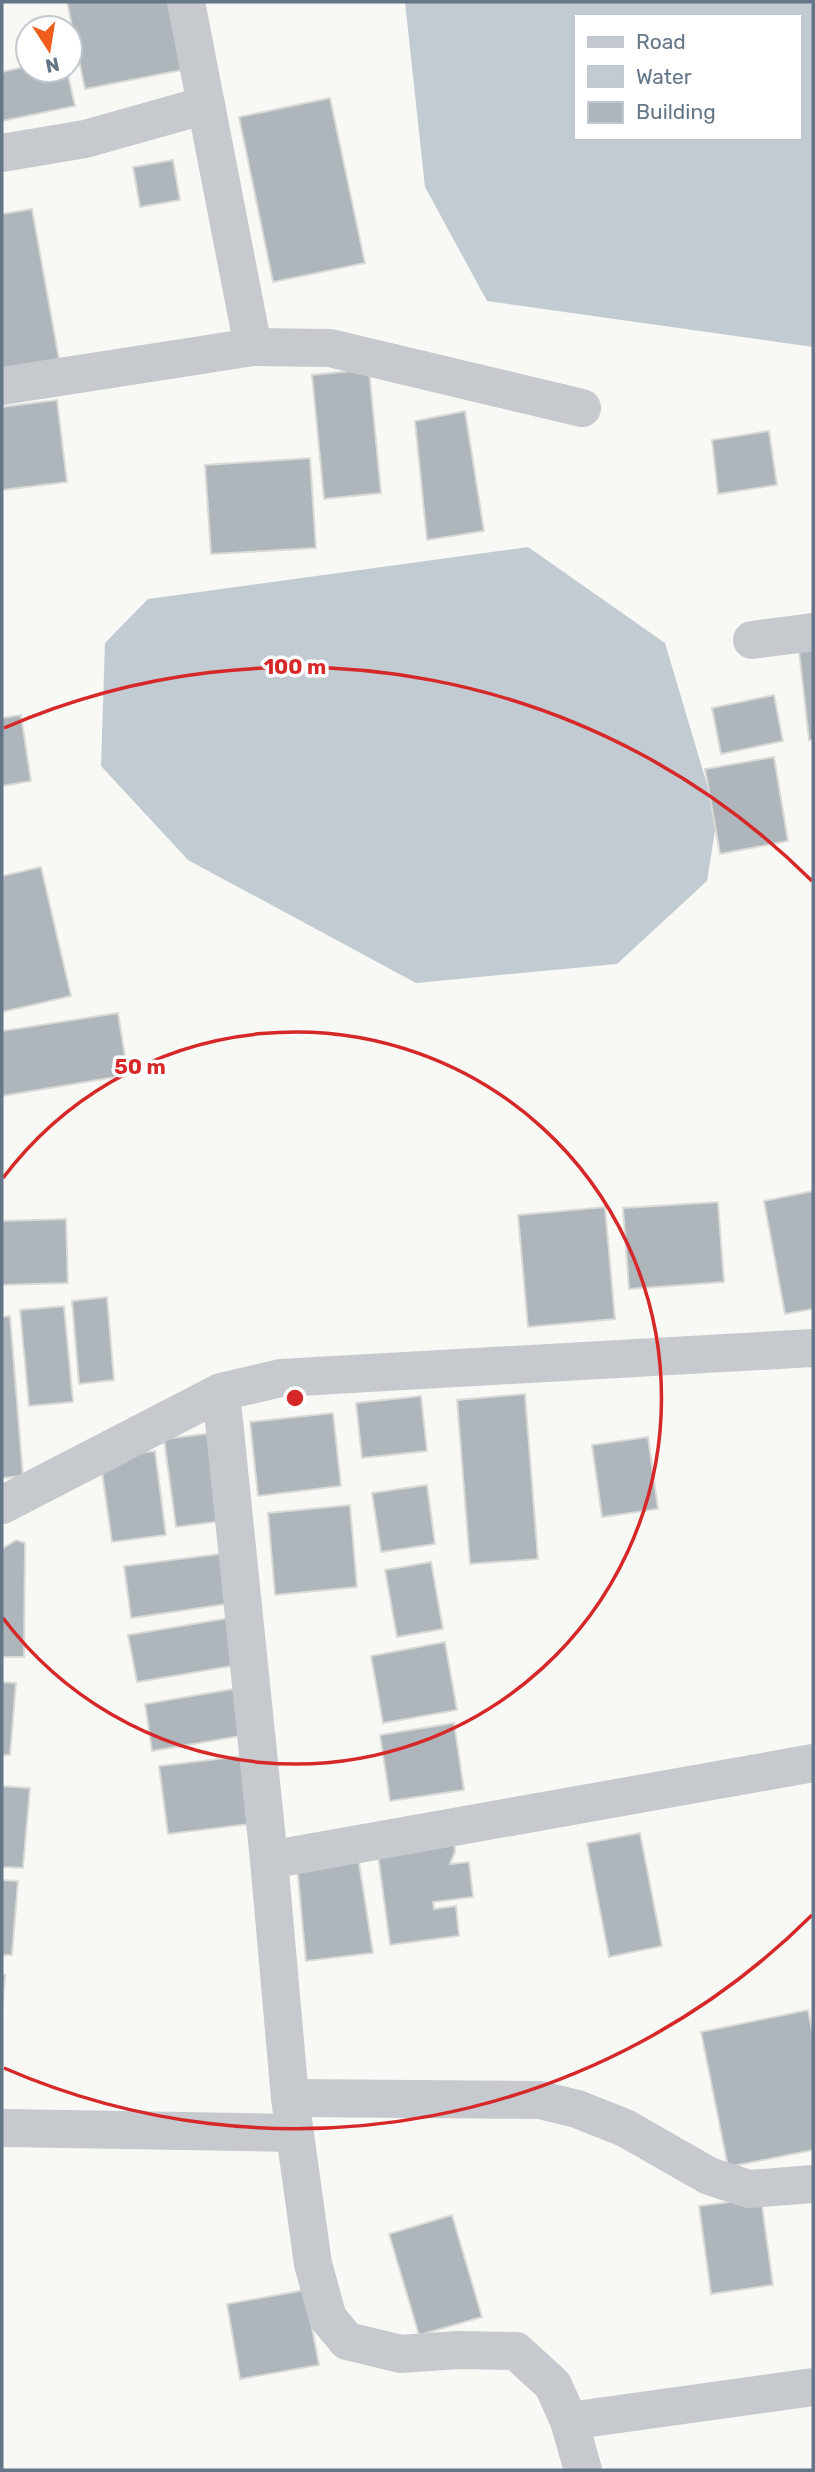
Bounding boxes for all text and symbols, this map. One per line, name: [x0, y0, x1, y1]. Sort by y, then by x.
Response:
north arrow: [14, 14, 84, 84]
legend: [574, 14, 801, 140]
text: Road: [636, 29, 686, 54]
text: N: [43, 52, 62, 78]
text: Water: [636, 64, 692, 89]
text: Building: [636, 99, 716, 124]
text: 100 m: [264, 654, 326, 679]
text: 50 m: [114, 1054, 166, 1079]
centre of rings: [283, 1386, 307, 1410]

